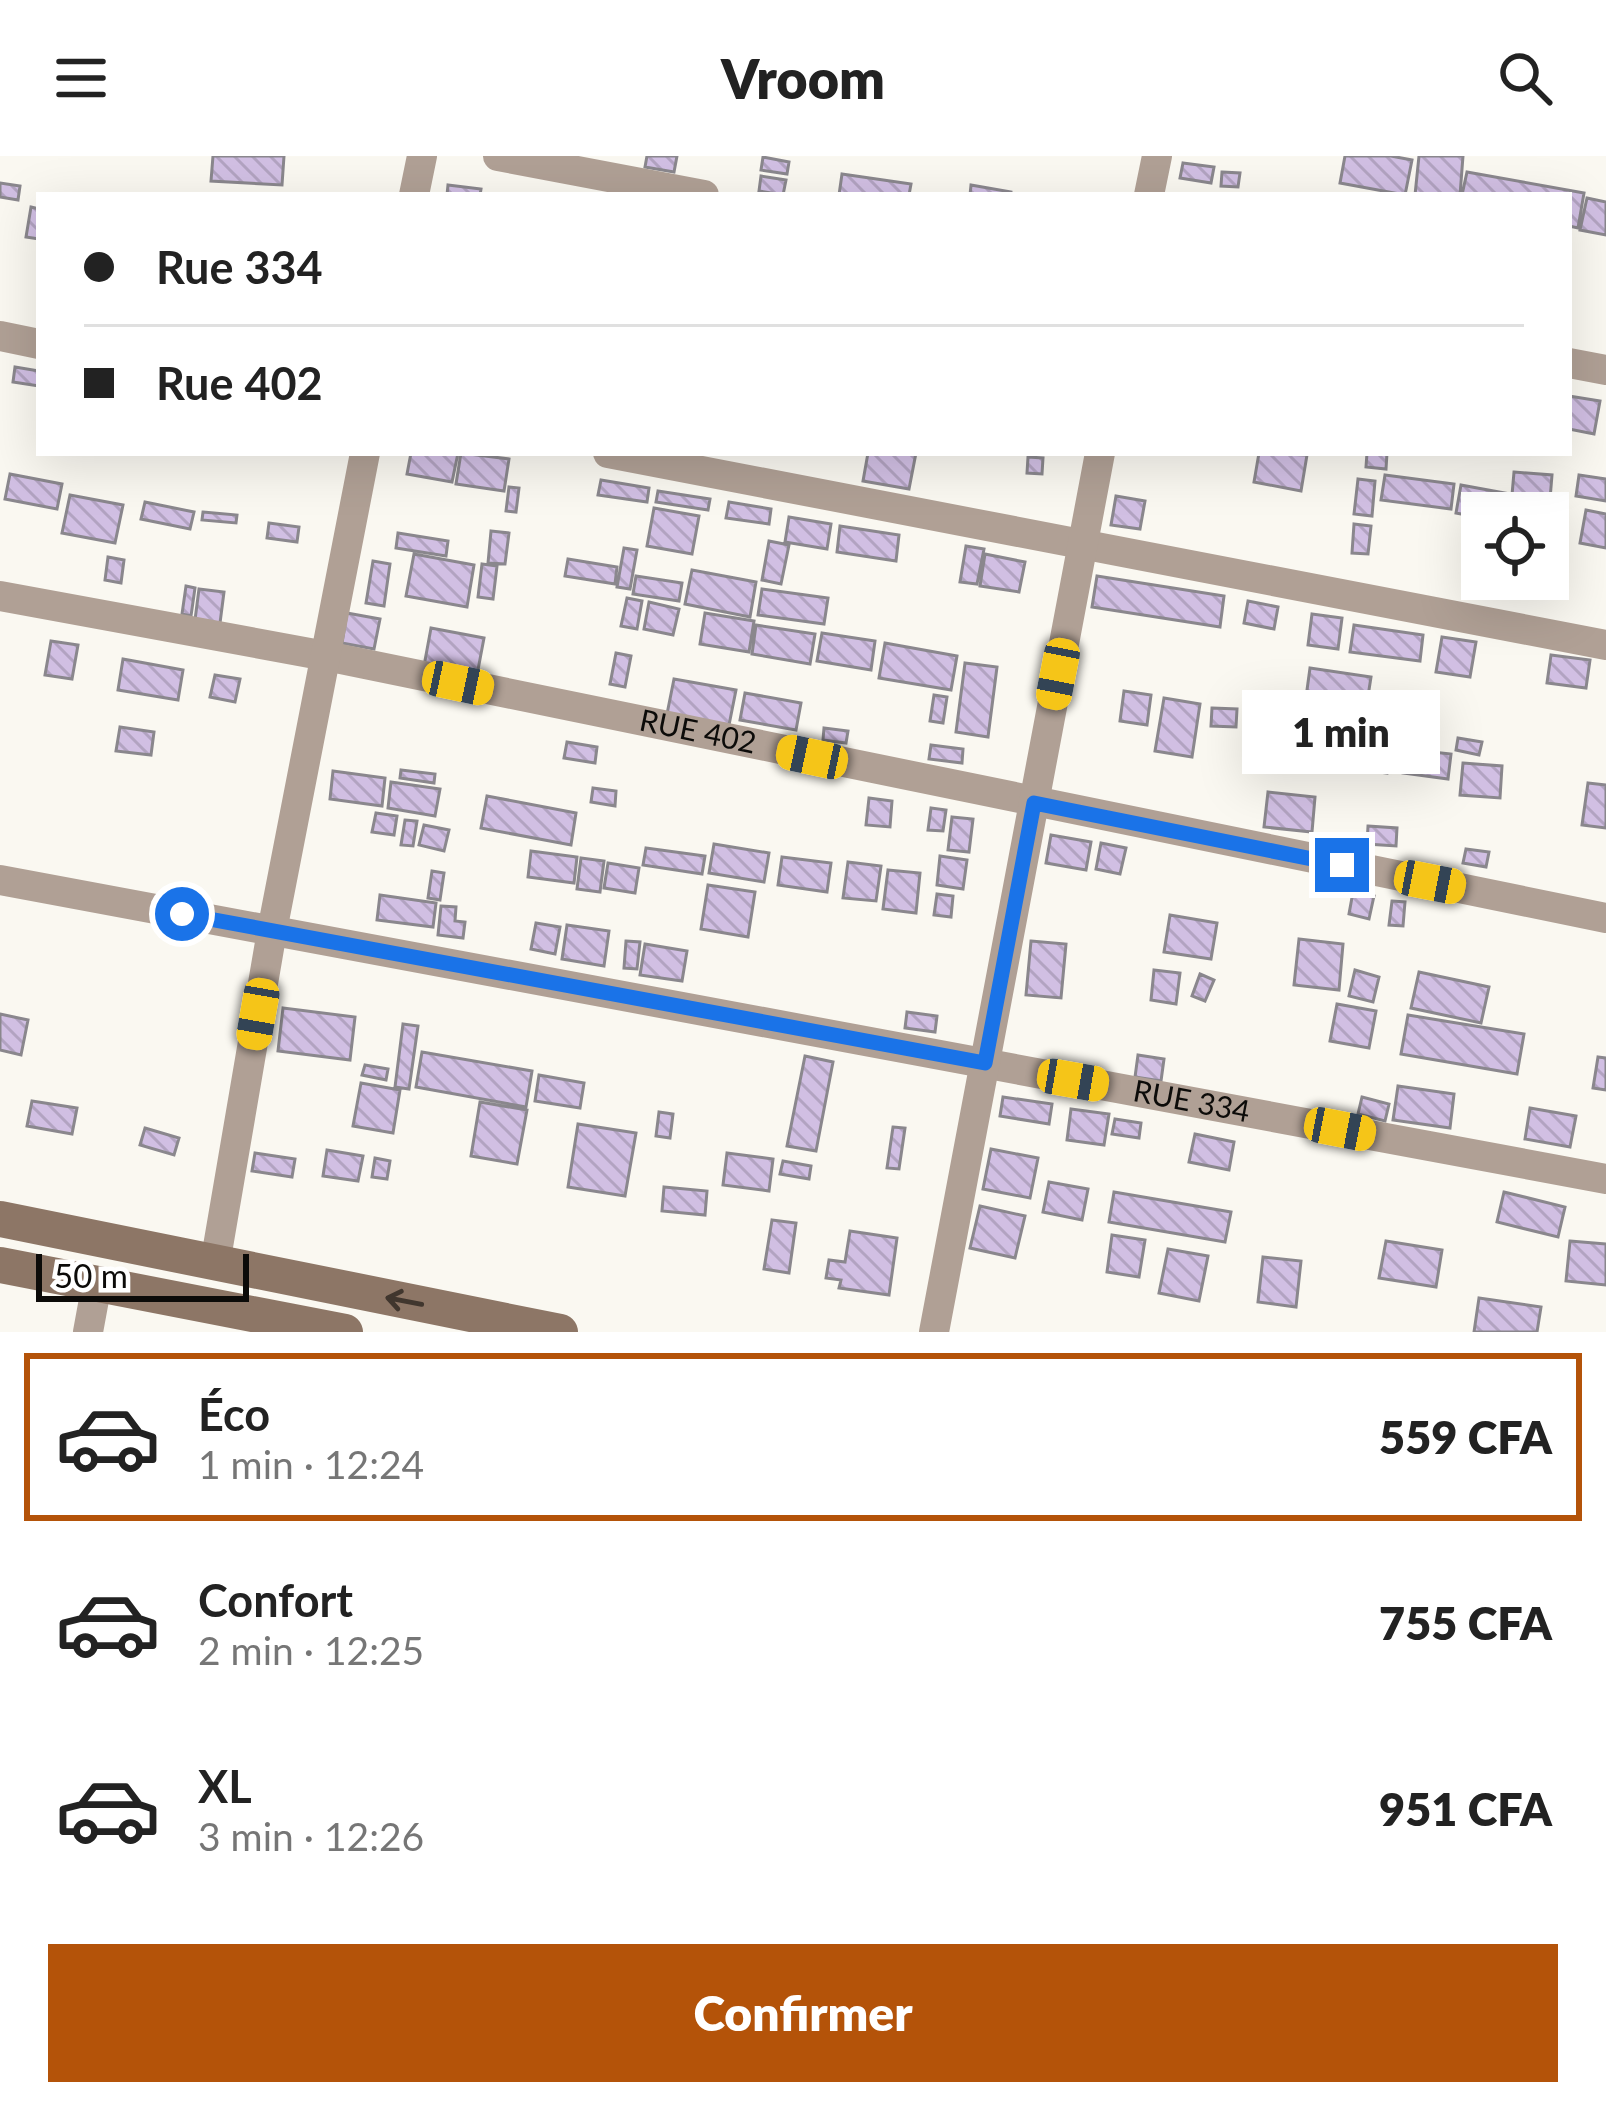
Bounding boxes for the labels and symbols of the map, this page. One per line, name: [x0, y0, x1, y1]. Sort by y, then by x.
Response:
car: [1033, 635, 1083, 713]
car: [419, 658, 497, 708]
callout: 1 min: [1243, 691, 1441, 775]
street label: RUE 402: [637, 701, 760, 760]
car: [773, 732, 851, 782]
route end: [1315, 838, 1369, 892]
car: [1391, 857, 1469, 907]
route start: [155, 887, 209, 941]
car: [234, 975, 282, 1053]
car: [1034, 1056, 1112, 1104]
street label: RUE 334: [1131, 1071, 1253, 1128]
car: [1301, 1104, 1379, 1154]
scale bar: [36, 1248, 249, 1301]
one-way arrow: [385, 1289, 424, 1311]

